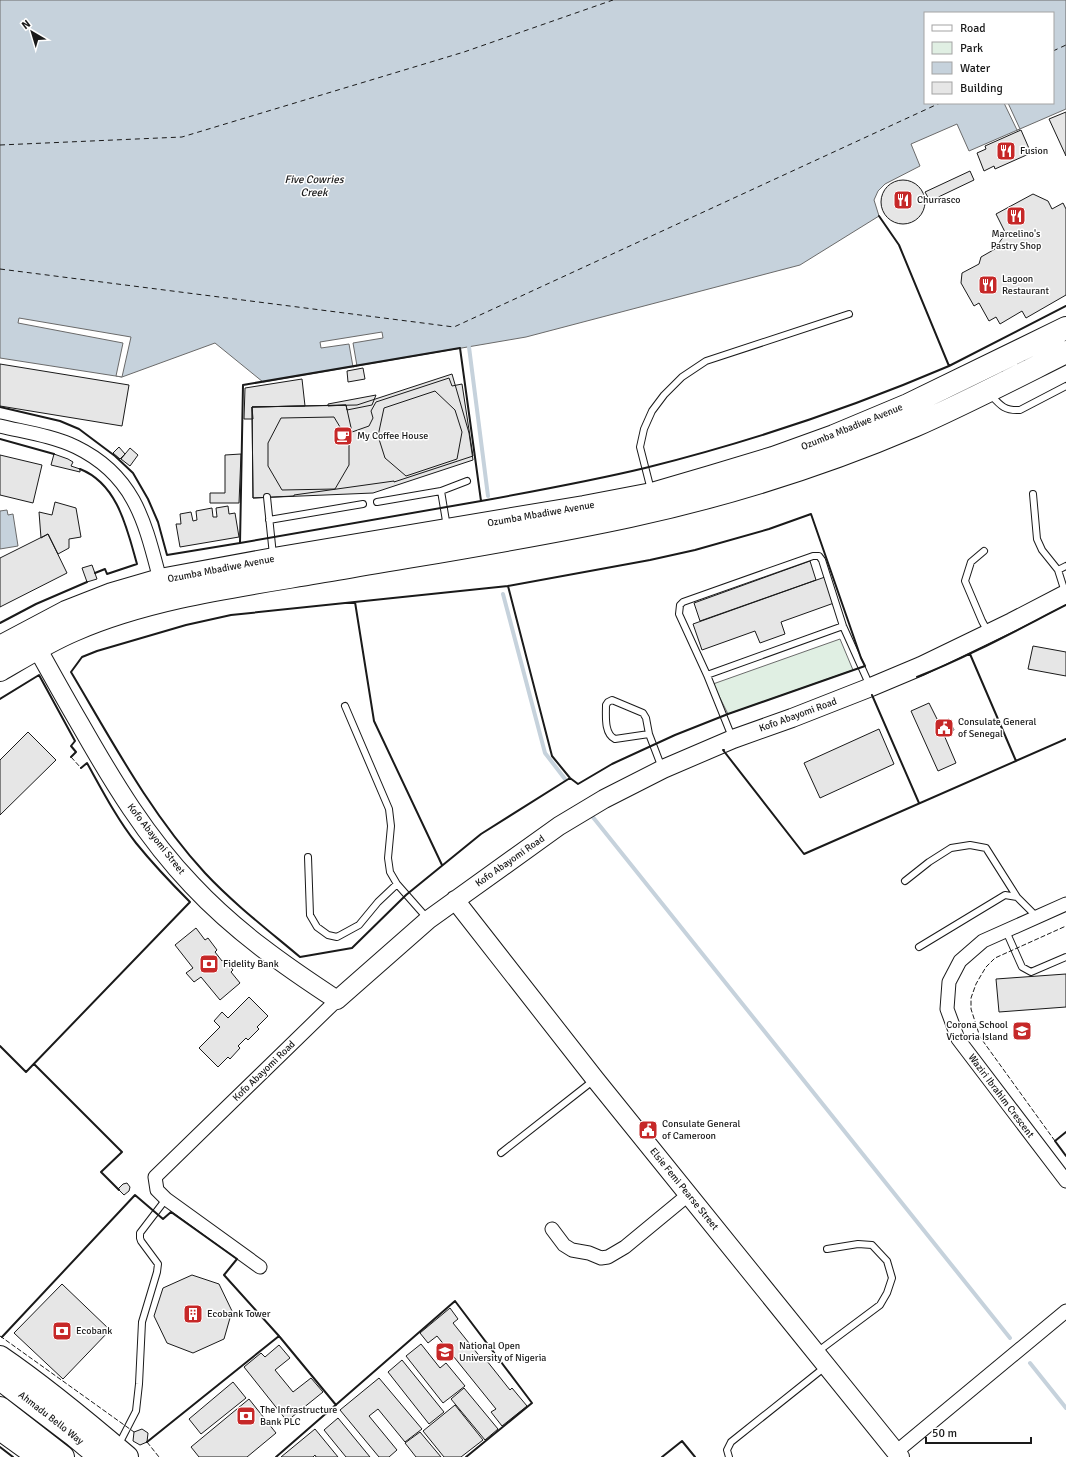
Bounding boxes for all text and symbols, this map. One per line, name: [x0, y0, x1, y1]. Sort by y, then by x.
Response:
north arrow: [12, 12, 52, 52]
legend: [924, 12, 1054, 104]
text: N: [19, 17, 33, 32]
text: Road: [960, 21, 986, 36]
text: Park: [960, 41, 983, 56]
text: Water: [960, 61, 991, 76]
text: Building: [960, 81, 1003, 96]
restaurant icon: Fusion: [995, 140, 1017, 162]
place label: Fusion: [1020, 145, 1048, 157]
water label: Five Cowries Creek: [284, 173, 345, 199]
restaurant icon: Churrasco: [892, 189, 914, 211]
place label: Churrasco: [917, 194, 961, 206]
restaurant icon: Marcelino's Pastry Shop: [1005, 205, 1027, 227]
place label: Marcelino's Pastry Shop: [991, 228, 1041, 252]
place label: Lagoon Restaurant: [1002, 273, 1049, 297]
restaurant icon: Lagoon Restaurant: [977, 274, 999, 296]
street label: Ozumba Mbadiwe Avenue: [799, 401, 905, 453]
cafe icon: My Coffee House: [332, 425, 354, 447]
place label: My Coffee House: [357, 430, 428, 442]
street label: Ozumba Mbadiwe Avenue: [486, 499, 596, 529]
street label: Ozumba Mbadiwe Avenue: [166, 553, 276, 585]
street label: Kofo Abayomi Road: [757, 695, 839, 735]
place label: Consulate General of Senegal: [958, 716, 1037, 740]
public building icon: Consulate General of Senegal: [933, 717, 955, 739]
street label: Kofo Abayomi Street: [125, 801, 188, 877]
street label: Kofo Abayomi Road: [473, 833, 547, 889]
bank icon: Fidelity Bank: [198, 953, 220, 975]
place label: Fidelity Bank: [223, 958, 279, 970]
place label: Corona School Victoria Island: [946, 1019, 1008, 1043]
school or university icon: Corona School Victoria Island: [1011, 1020, 1033, 1042]
street label: Kofo Abayomi Road: [230, 1038, 298, 1104]
street label: Waziri Ibrahim Crescent: [966, 1052, 1037, 1141]
place label: Consulate General of Cameroon: [662, 1118, 741, 1142]
public building icon: Consulate General of Cameroon: [637, 1119, 659, 1141]
street label: Elsie Femi Pearse Street: [647, 1145, 721, 1233]
building icon: Ecobank Tower: [182, 1303, 204, 1325]
place label: Ecobank Tower: [207, 1308, 271, 1320]
bank icon: Ecobank: [51, 1320, 73, 1342]
place label: Ecobank: [76, 1325, 112, 1337]
place label: National Open University of Nigeria: [459, 1340, 546, 1364]
school or university icon: National Open University of Nigeria: [434, 1341, 456, 1363]
street label: Ahmadu Bello Way: [16, 1389, 86, 1447]
place label: The Infrastructure Bank PLC: [260, 1404, 337, 1428]
bank icon: The Infrastructure Bank PLC: [235, 1405, 257, 1427]
scale bar: [926, 1419, 1031, 1445]
text: 50 m: [932, 1426, 957, 1441]

